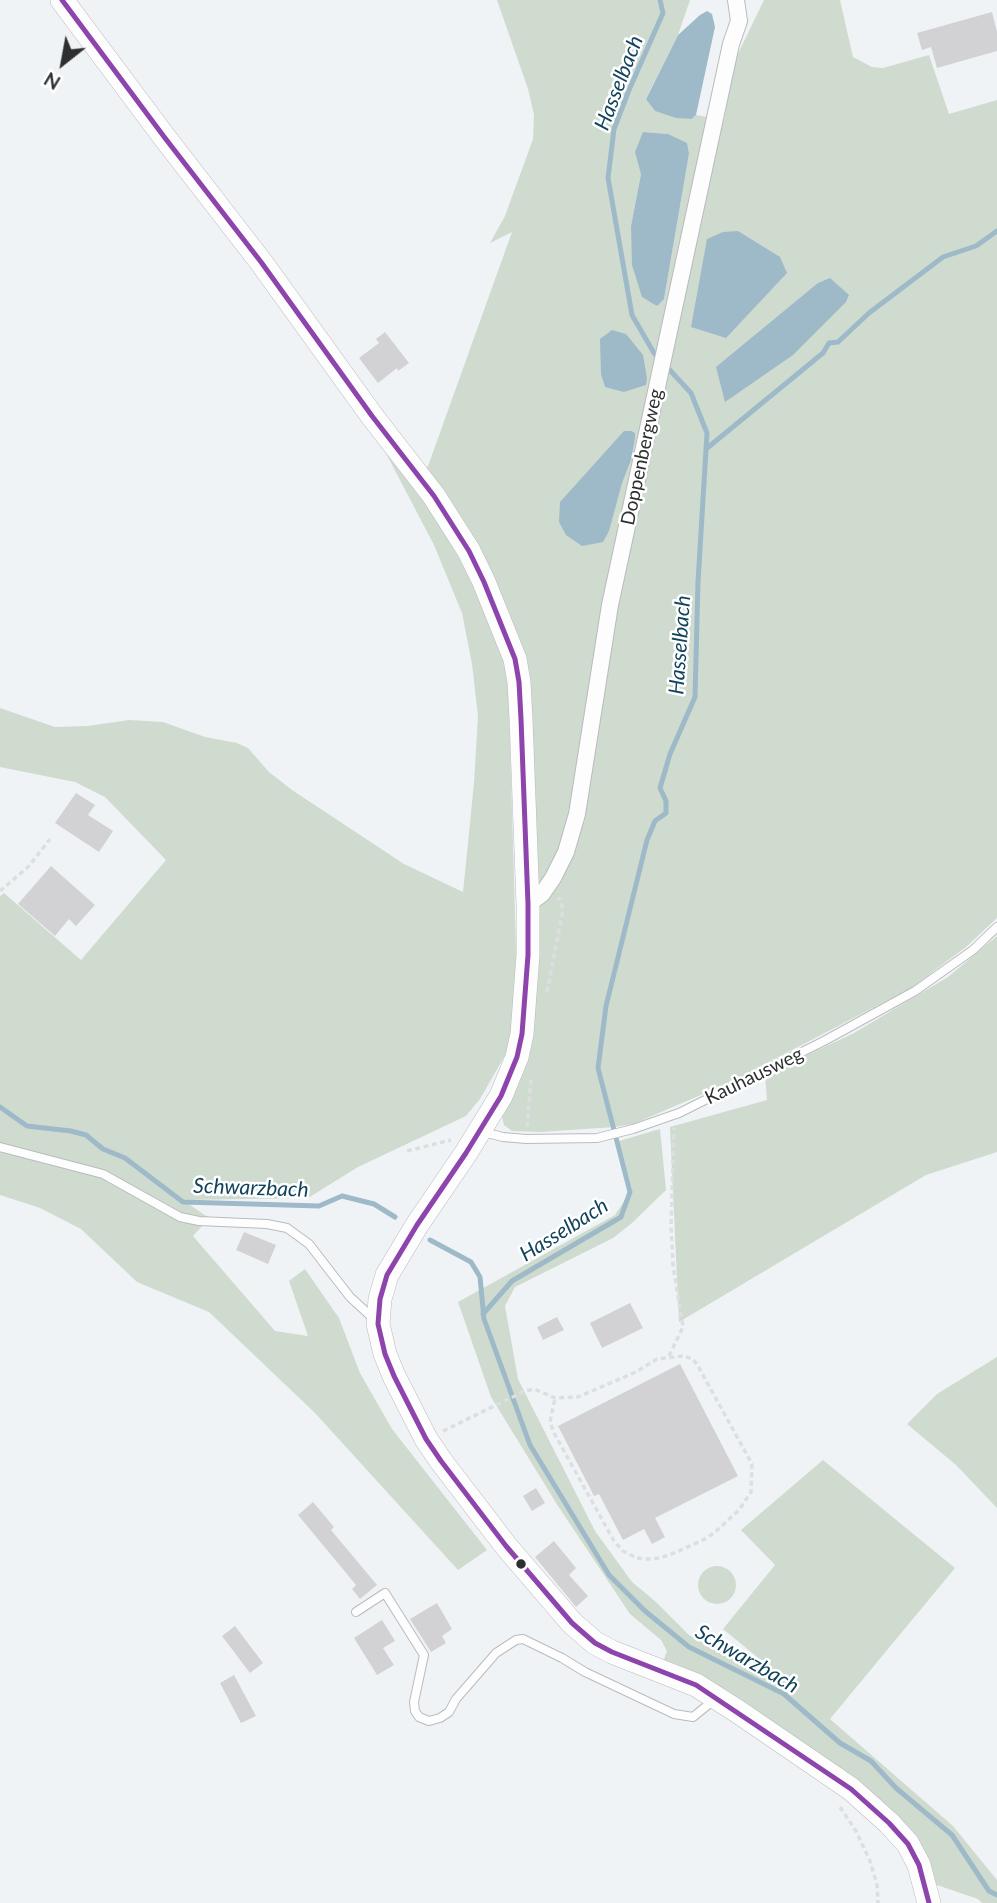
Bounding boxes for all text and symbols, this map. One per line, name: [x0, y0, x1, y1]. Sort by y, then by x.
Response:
north arrow: [28, 28, 98, 98]
water label: Hasselbach: [589, 32, 649, 134]
text: N: [40, 68, 64, 95]
street label: Doppenbergweg: [616, 387, 668, 527]
water label: Hasselbach: [664, 595, 696, 695]
street label: Kauhausweg: [701, 1042, 807, 1110]
water label: Schwarzbach: [193, 1173, 309, 1203]
water label: Hasselbach: [515, 1193, 613, 1267]
unlabelled marker: [514, 1557, 528, 1571]
water label: Schwarzbach: [691, 1619, 803, 1699]

